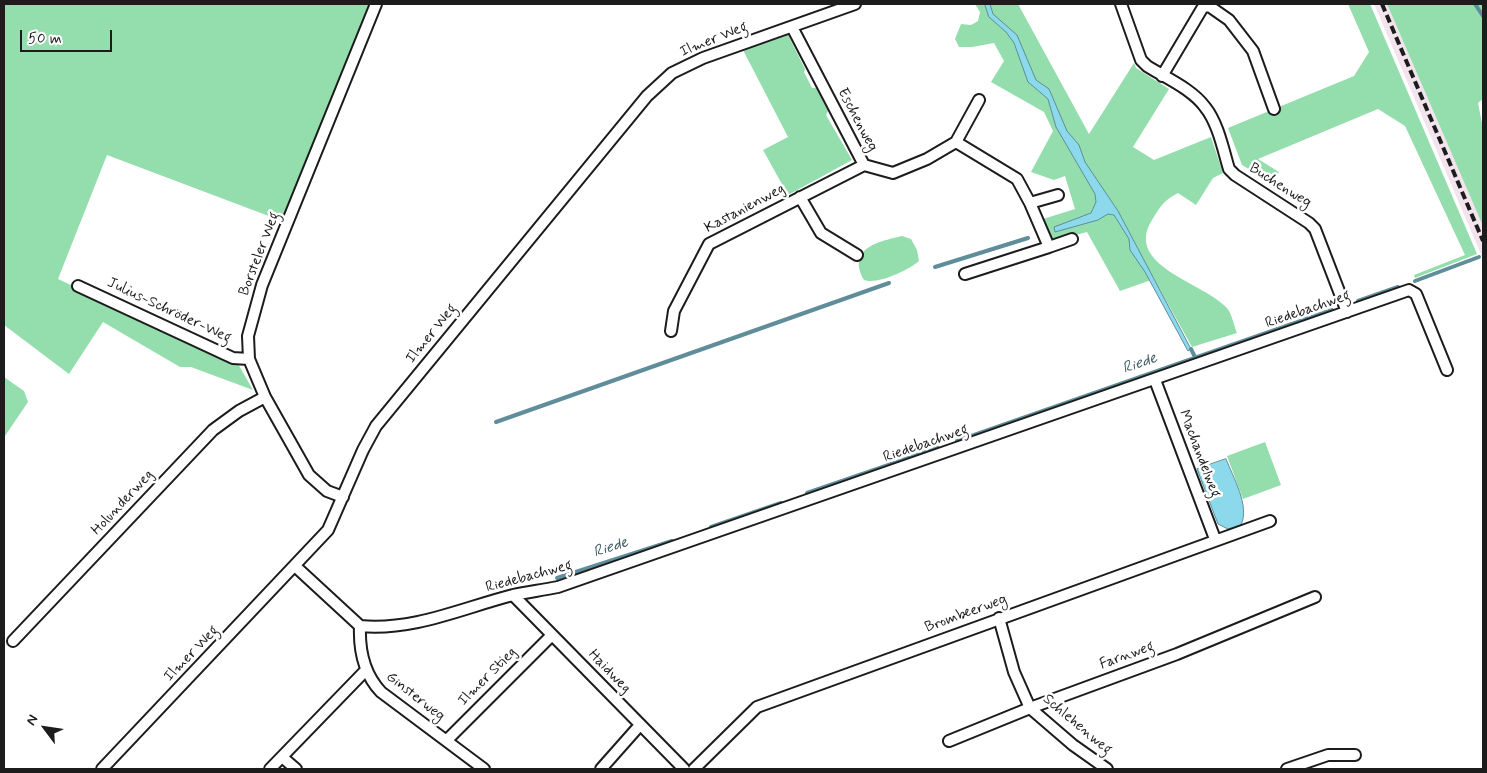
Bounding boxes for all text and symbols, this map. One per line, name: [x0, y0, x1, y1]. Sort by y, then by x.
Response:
street label: Ilmer Weg: [678, 18, 750, 62]
scale bar: [22, 20, 115, 52]
text: 50 m: [28, 29, 62, 49]
street label: Eschenweg: [833, 85, 881, 155]
street label: Buchenweg: [1245, 160, 1315, 212]
street label: Kastanienweg: [702, 180, 788, 238]
street label: Borsteler Weg: [236, 209, 284, 299]
street label: Julius-Schröder-Weg: [104, 274, 234, 348]
street label: Riedebachweg: [1263, 287, 1353, 333]
street label: Ilmer Weg: [403, 301, 461, 367]
water label: Riede: [1120, 349, 1160, 379]
street label: Machandelweg: [1174, 408, 1224, 500]
street label: Riedebachweg: [881, 421, 971, 467]
street label: Holunderweg: [88, 467, 158, 539]
water label: Riede: [591, 533, 631, 563]
street label: Riedebachweg: [484, 557, 574, 597]
street label: Brombeerweg: [923, 591, 1009, 637]
street label: Ilmer Weg: [161, 622, 223, 686]
street label: Farnweg: [1097, 638, 1157, 674]
street label: Ilmer Stieg: [455, 644, 521, 710]
street label: Haidweg: [584, 646, 634, 698]
street label: Ginsterweg: [382, 668, 448, 726]
street label: Schlehenweg: [1039, 691, 1115, 759]
north arrow: [20, 703, 70, 753]
text: N: [22, 712, 42, 729]

